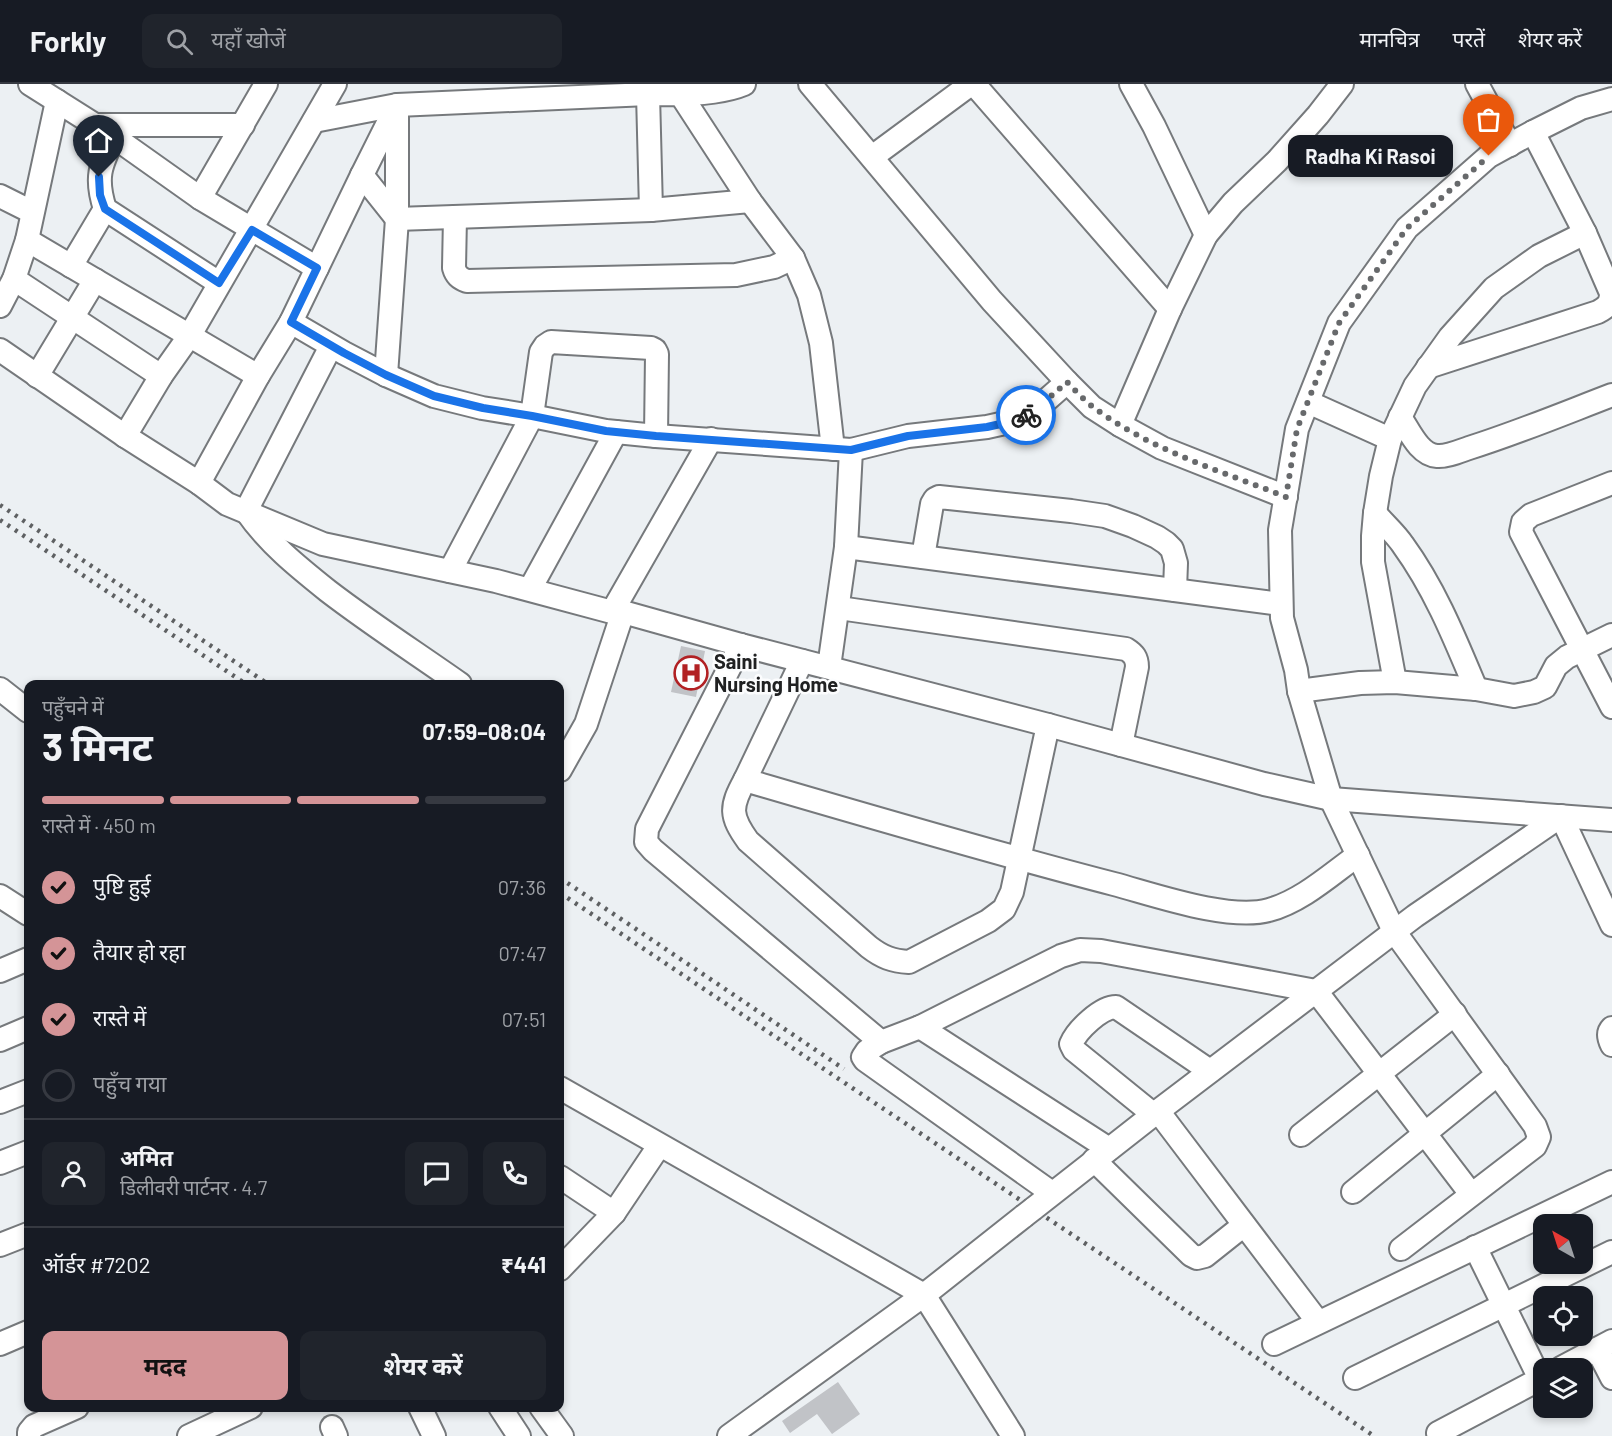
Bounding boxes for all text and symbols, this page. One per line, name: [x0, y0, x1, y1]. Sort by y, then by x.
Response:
search box: [142, 14, 562, 68]
text: Forkly: [30, 24, 106, 58]
icon: search: [163, 25, 196, 58]
text: यहाँ खोजें: [211, 26, 286, 52]
text: मानचित्र: [1360, 26, 1420, 51]
text: परतें: [1453, 26, 1485, 51]
text: शेयर करें: [1518, 26, 1582, 51]
pin: [1463, 94, 1514, 156]
icon: bag: [1472, 103, 1505, 136]
pin: [73, 115, 124, 177]
icon: home: [82, 124, 115, 157]
callout: Radha Ki Rasoi: [1288, 135, 1453, 177]
text: Radha Ki Rasoi: [1305, 144, 1436, 168]
courier: [996, 385, 1056, 445]
icon: bike: [1010, 399, 1043, 432]
place label: Saini Nursing Home: [714, 649, 838, 696]
hospital icon: Saini Nursing Home: [673, 655, 709, 691]
text: पहुँचने में: [42, 695, 104, 719]
text: 07:59–08:04: [422, 718, 546, 744]
text: 3 मिनट: [42, 722, 153, 769]
text: रास्ते में · 450 m: [42, 813, 156, 837]
icon: check: [42, 871, 75, 904]
text: पुष्टि हुई: [93, 872, 151, 898]
text: 07:36: [498, 875, 546, 899]
icon: check: [42, 937, 75, 970]
text: तैयार हो रहा: [93, 938, 186, 964]
text: 07:47: [499, 941, 546, 965]
icon: check: [42, 1003, 75, 1036]
text: रास्ते में: [93, 1004, 146, 1030]
text: 07:51: [502, 1007, 546, 1031]
text: पहुँच गया: [93, 1070, 166, 1096]
button: person: [42, 1142, 105, 1205]
button: chat: [405, 1142, 468, 1205]
button: phone: [483, 1142, 546, 1205]
text: अमित: [120, 1144, 173, 1170]
text: डिलीवरी पार्टनर · 4.7: [120, 1175, 267, 1199]
north arrow: [1533, 1214, 1593, 1274]
map controls: [1533, 1214, 1593, 1418]
text: ऑर्डर #7202: [42, 1251, 151, 1277]
text: ₹441: [501, 1251, 546, 1277]
button: locate: [1533, 1286, 1593, 1346]
button: मदद: [42, 1331, 288, 1400]
button: शेयर करें: [300, 1331, 546, 1400]
button: layers: [1533, 1358, 1593, 1418]

